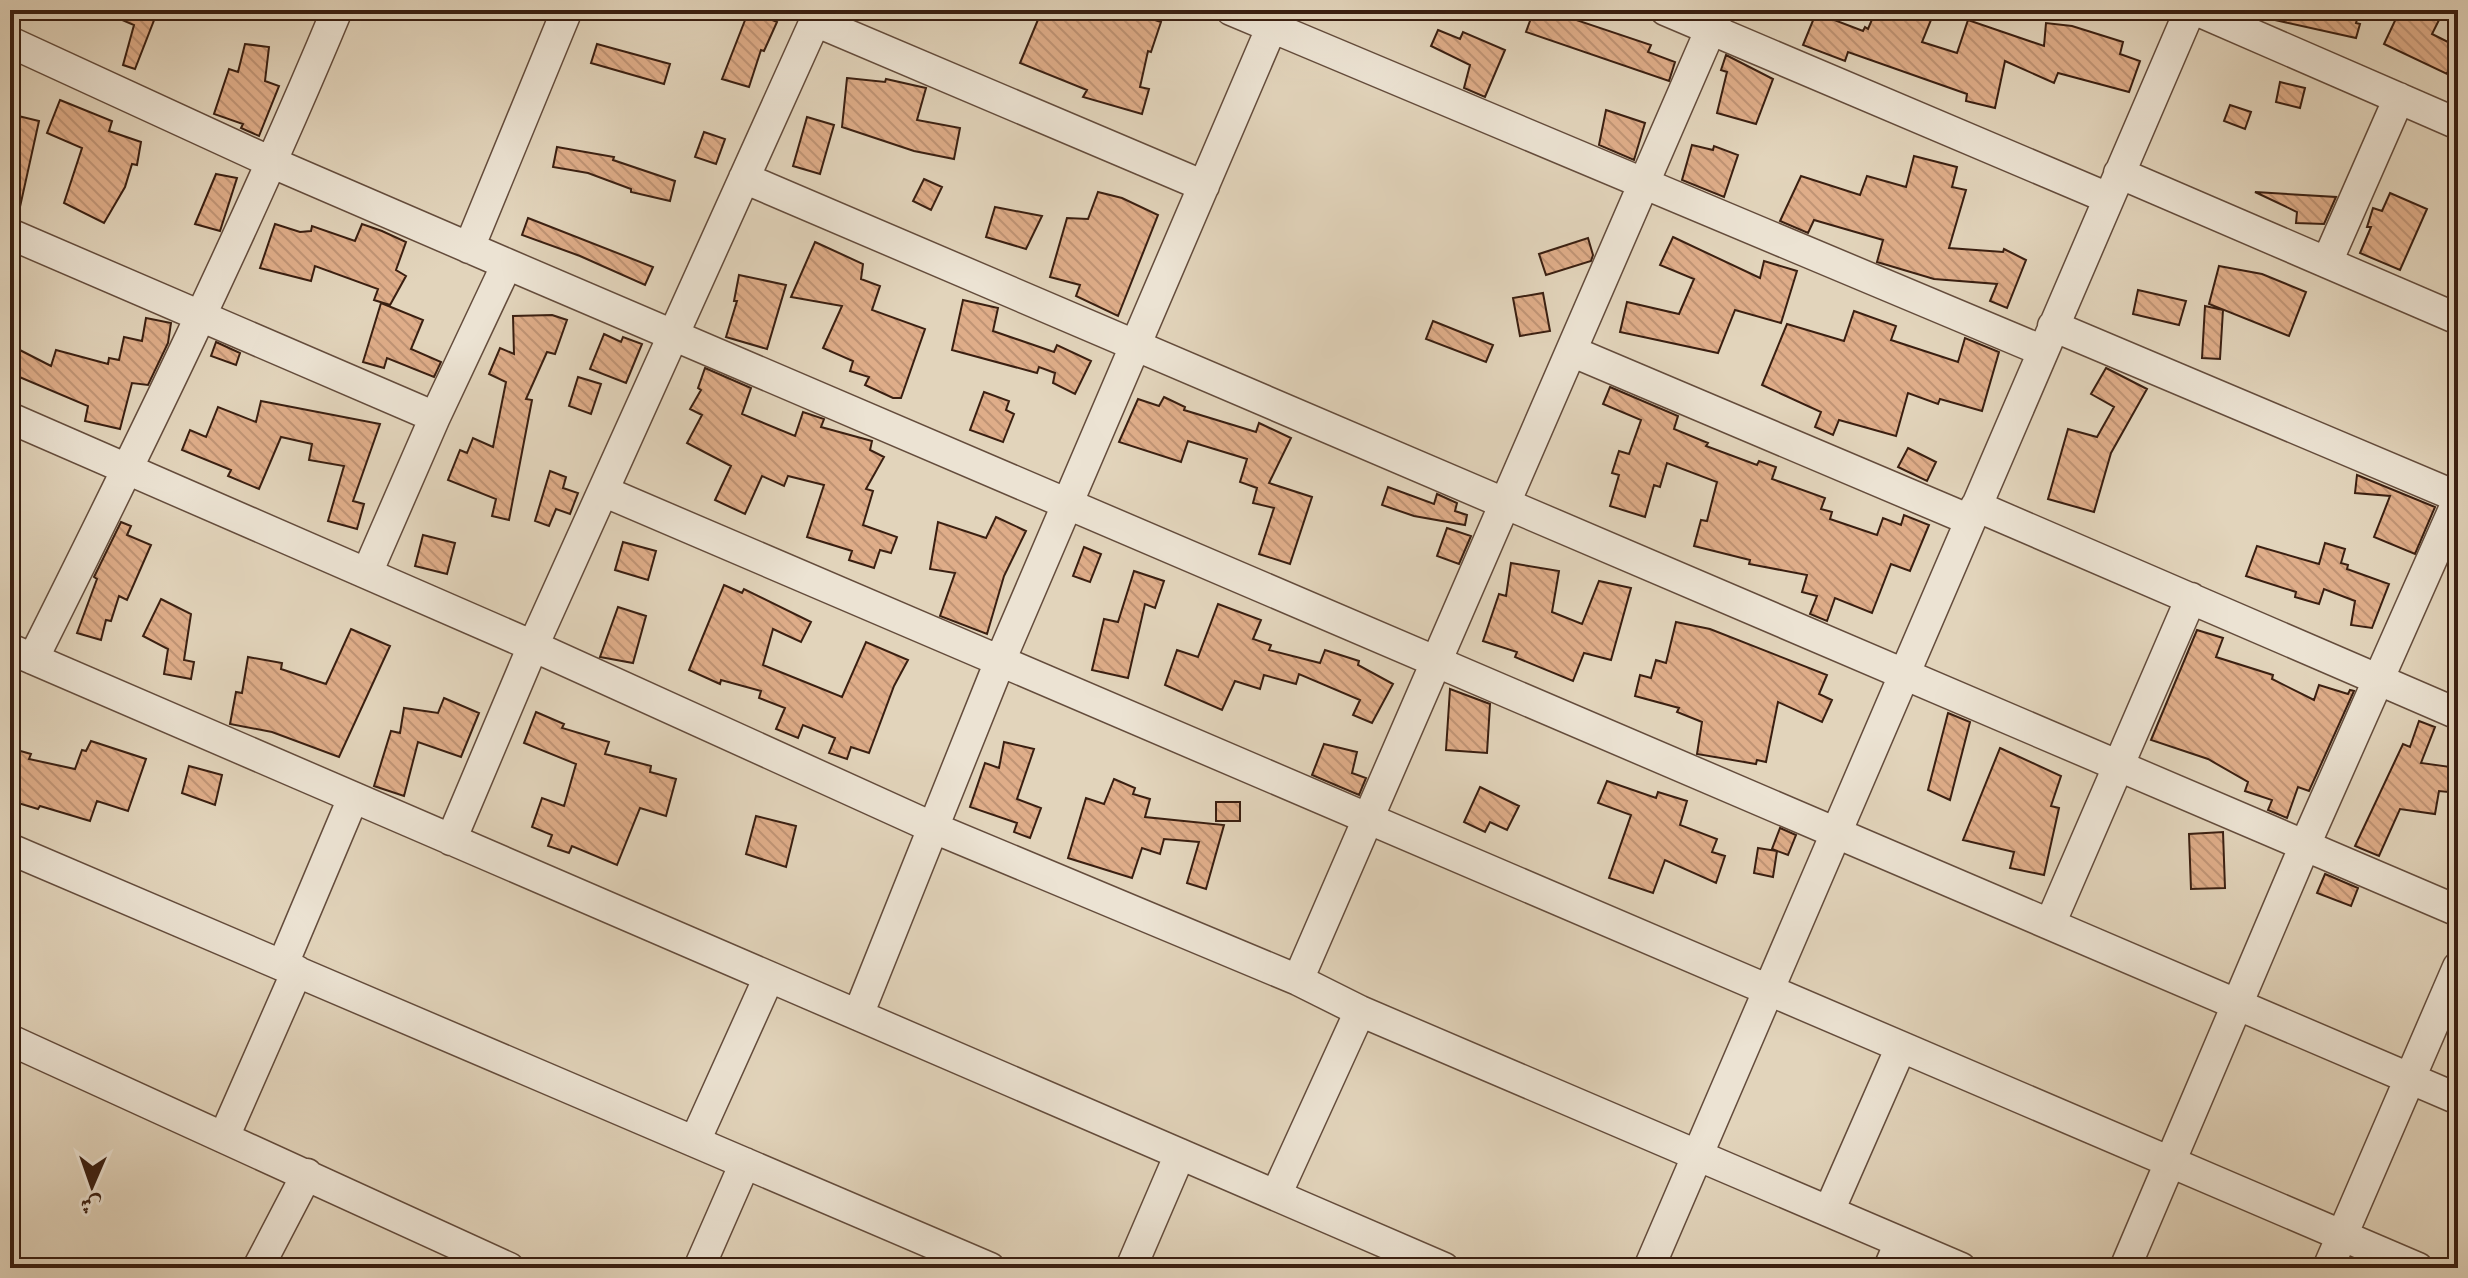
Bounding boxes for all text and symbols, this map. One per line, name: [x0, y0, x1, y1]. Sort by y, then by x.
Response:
north arrow: [52, 1146, 132, 1226]
text: ش: [80, 1192, 103, 1219]

